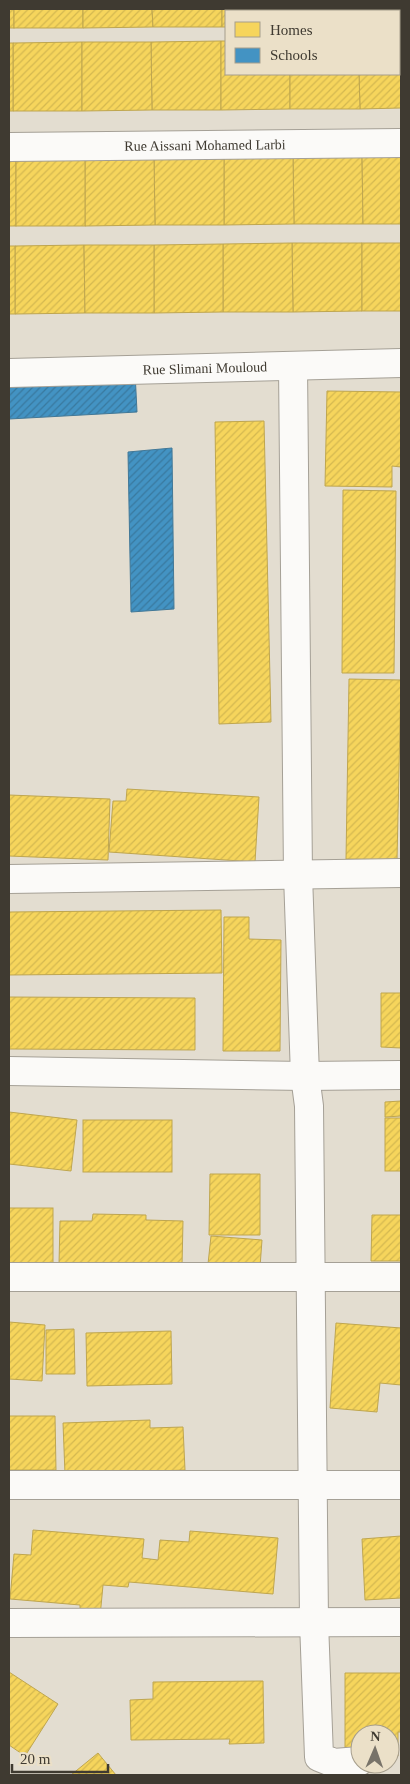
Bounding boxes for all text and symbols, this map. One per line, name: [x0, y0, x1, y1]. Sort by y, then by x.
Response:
legend: [225, 10, 400, 75]
text: Homes: [270, 22, 313, 38]
text: Schools: [270, 47, 318, 63]
street label: Rue Aissani Mohamed Larbi: [124, 137, 286, 153]
street label: Rue Slimani Mouloud: [143, 359, 267, 377]
north arrow: [350, 1724, 400, 1774]
text: N: [370, 1729, 381, 1744]
scale bar: [12, 1742, 109, 1774]
text: 20 m: [20, 1751, 51, 1767]

